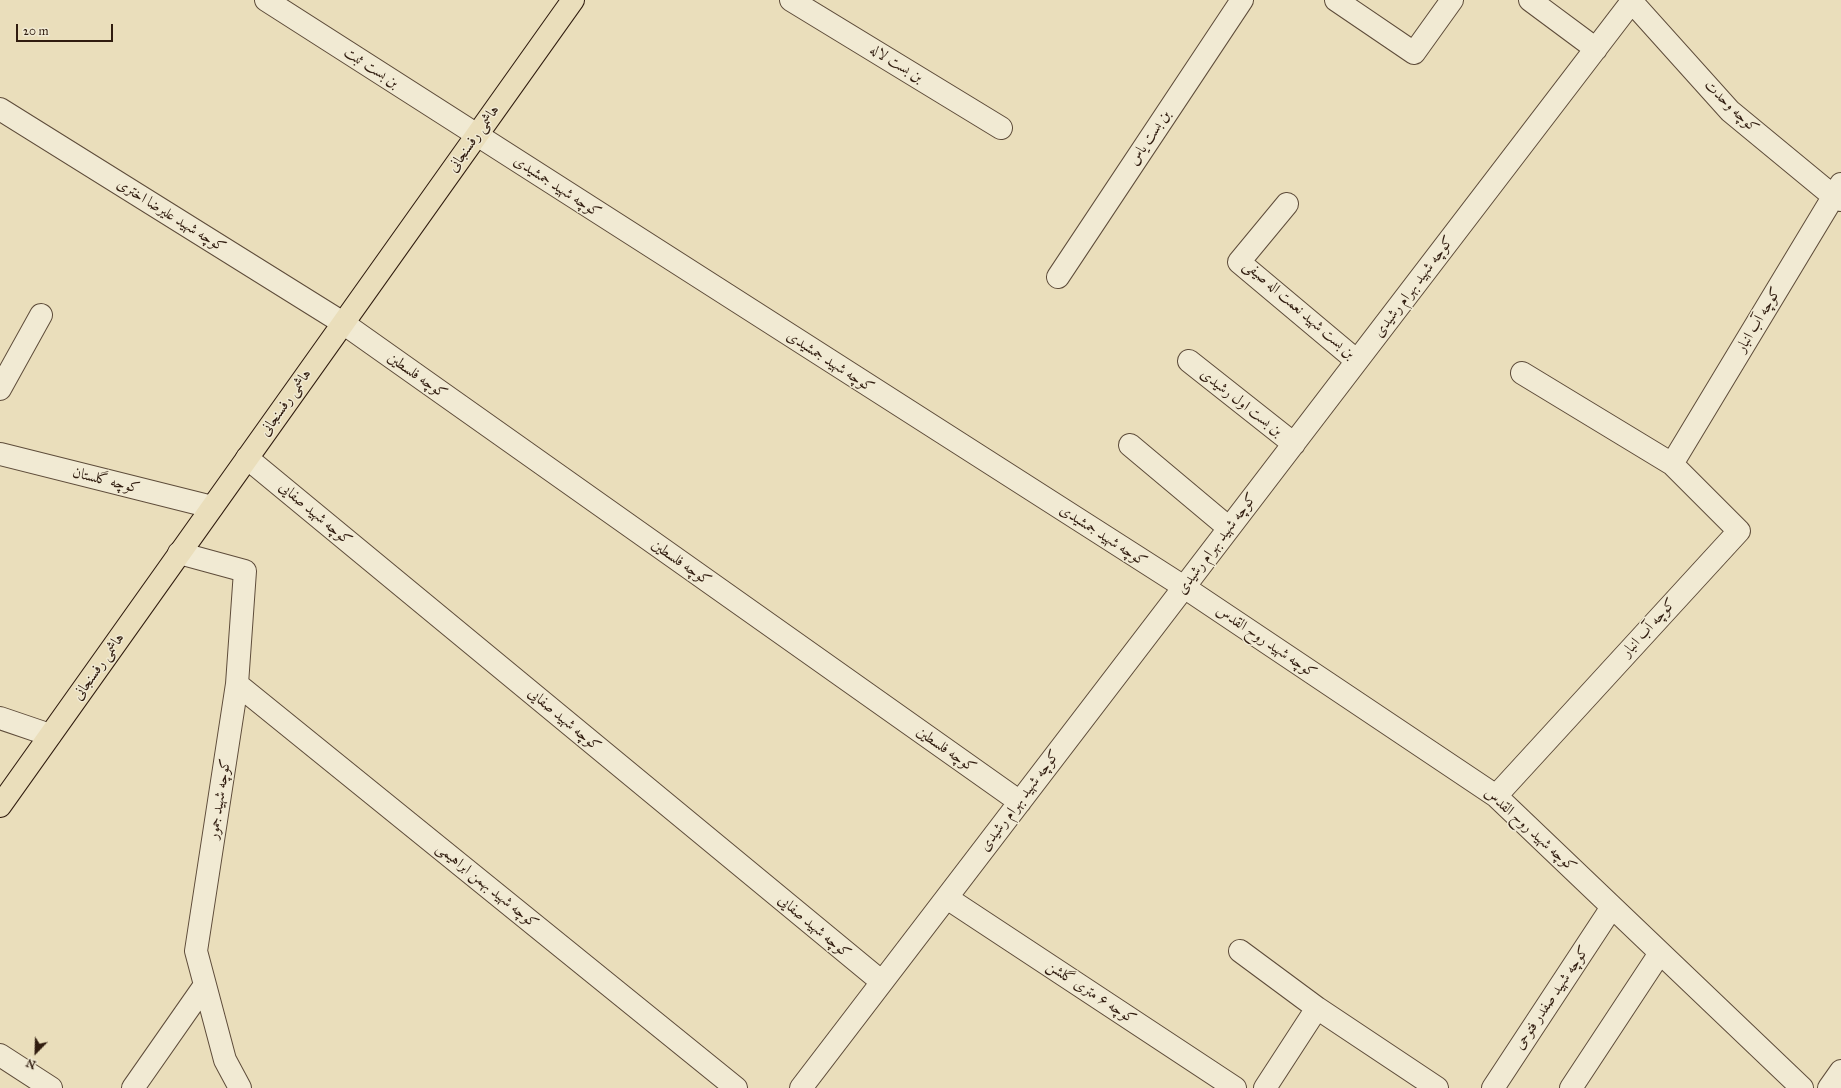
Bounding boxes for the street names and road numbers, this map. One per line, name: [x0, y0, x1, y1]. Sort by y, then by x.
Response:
street label: بن بست لاله: [866, 41, 926, 87]
street label: بن بست ثبت: [340, 44, 402, 92]
street label: کوچه وحدت: [1700, 77, 1762, 137]
street label: هاشمی رفسنجانی: [444, 102, 504, 176]
street label: بن بست یاس: [1125, 107, 1175, 169]
street label: کوچه شهید جمشیدی: [510, 152, 604, 222]
street label: کوچه شهید علیرضا اختری: [113, 175, 229, 257]
street label: کوچه شهید بهرام رشیدی: [1370, 233, 1458, 341]
street label: بن بست شهید نعمت اله صیفی: [1240, 257, 1358, 363]
street label: کوچه آب انبار: [1733, 284, 1785, 356]
street label: کوچه شهید جمشیدی: [783, 327, 877, 397]
street label: کوچه فلسطین: [384, 349, 450, 403]
street label: بن بست اول رشیدی: [1196, 365, 1286, 441]
street label: هاشمی رفسنجانی: [256, 366, 316, 440]
street label: کوچه گلستان: [70, 464, 142, 498]
street label: کوچه شهید صفایی: [275, 478, 355, 550]
street label: کوچه شهید بهرام رشیدی: [1173, 490, 1261, 598]
street label: کوچه شهید جمشیدی: [1056, 501, 1150, 571]
street label: کوچه فلسطین: [648, 536, 714, 590]
street label: کوچه آب انبار: [1618, 595, 1680, 661]
street label: کوچه شهید روح القدس: [1212, 602, 1320, 682]
street label: هاشمی رفسنجانی: [69, 630, 129, 704]
street label: کوچه شهید صفایی: [524, 684, 604, 756]
street label: کوچه فلسطین: [913, 723, 979, 777]
street label: کوچه شهید بهرام رشیدی: [976, 747, 1064, 855]
street label: کوچه شهید جمور: [205, 757, 235, 841]
street label: کوچه شهید روح القدس: [1480, 784, 1580, 876]
street label: کوچه شهید بهمن ابراهیمی: [432, 839, 542, 933]
street label: کوچه شهید صفایی: [774, 891, 854, 963]
street label: کوچه شهید صفدر فتوحی: [1511, 943, 1593, 1053]
street label: کوچه ۶ متری گلشن: [1043, 957, 1139, 1029]

